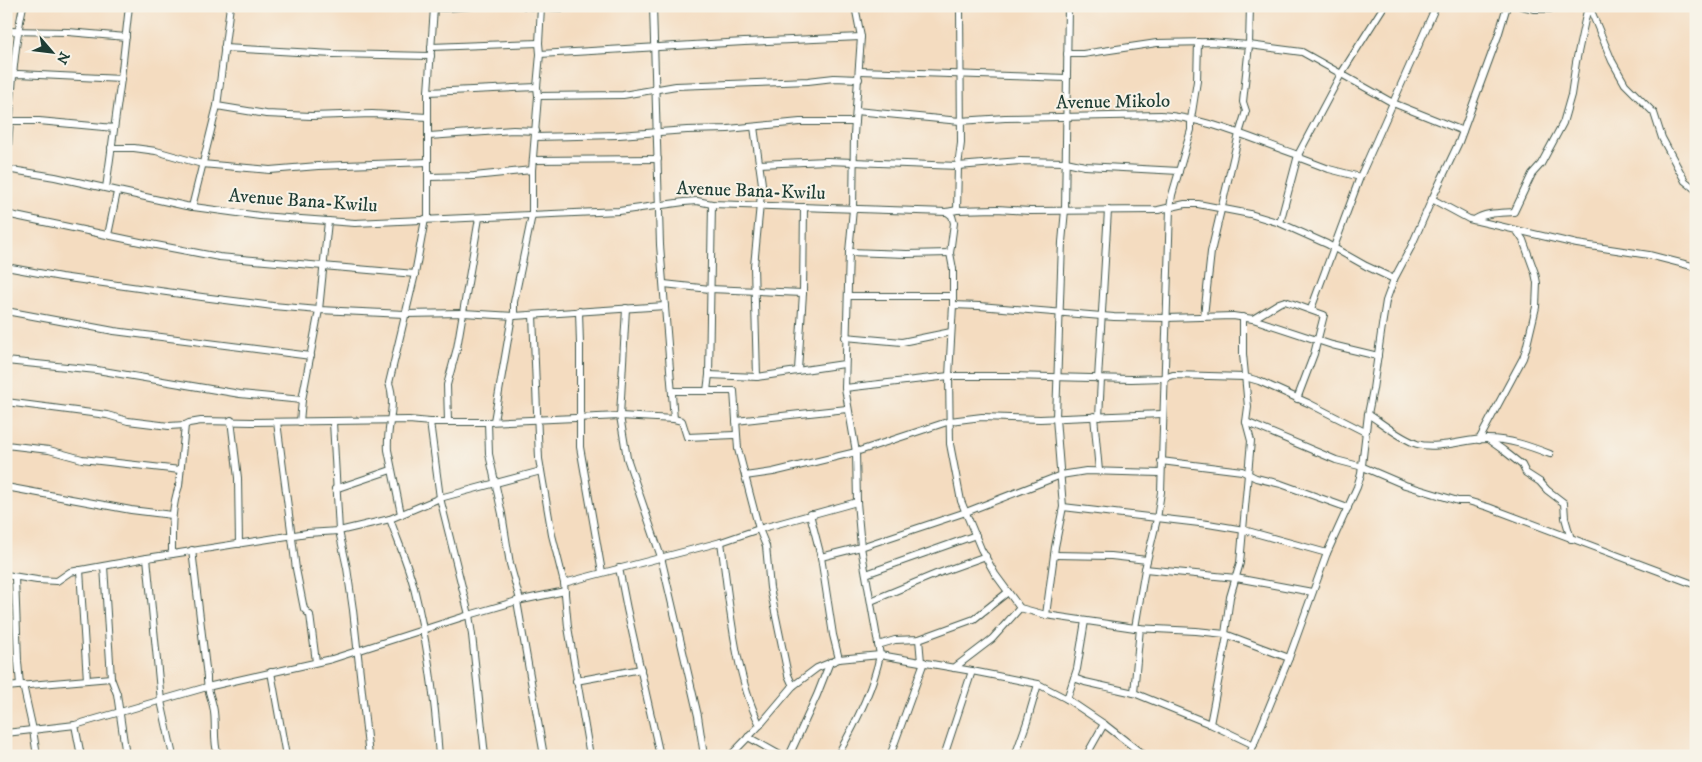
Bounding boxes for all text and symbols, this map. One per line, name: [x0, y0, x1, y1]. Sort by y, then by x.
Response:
north arrow: [28, 28, 78, 78]
text: N: [52, 48, 73, 67]
street label: Avenue Mikolo: [1056, 90, 1170, 114]
street label: Avenue Bana-Kwilu: [676, 177, 826, 205]
street label: Avenue Bana-Kwilu: [228, 184, 378, 218]

